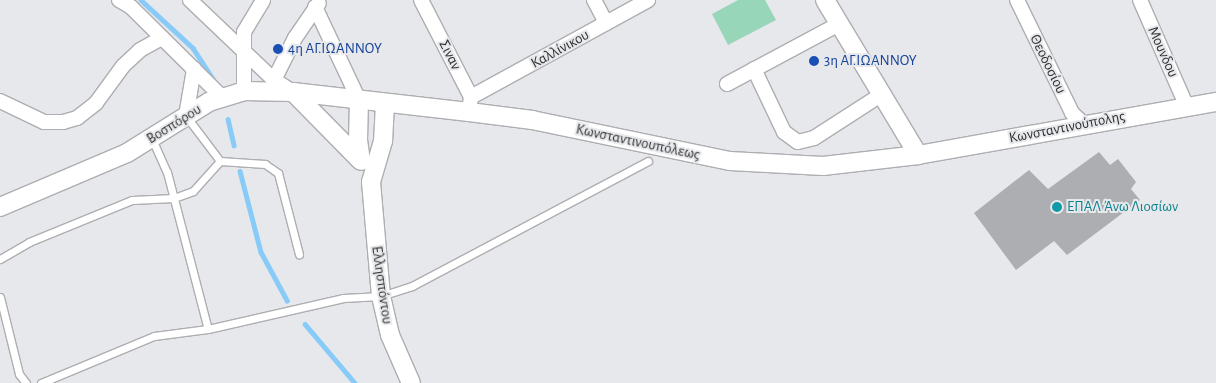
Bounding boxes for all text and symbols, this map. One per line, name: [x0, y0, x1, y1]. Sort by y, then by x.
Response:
street label: Μουνδου: [1144, 24, 1182, 80]
street label: Καλλίνικου: [528, 26, 592, 72]
street label: Θεοδοσίου: [1026, 31, 1070, 97]
street label: Σιναν: [435, 37, 465, 73]
place label: 4η ΑΓ.ΙΩΑΝΝΟΥ: [288, 40, 382, 58]
marker: 4η ΑΓ.ΙΩΑΝΝΟΥ: [272, 43, 284, 55]
place label: 3η ΑΓ.ΙΩΑΝΝΟΥ: [824, 52, 917, 70]
marker: 3η ΑΓ.ΙΩΑΝΝΟΥ: [808, 55, 820, 67]
street label: Βοσπόρου: [143, 100, 205, 148]
street label: Κωνσταντινούπολης: [1007, 107, 1127, 147]
street label: Κωνσταντινουπόλεως: [574, 120, 702, 164]
place label: ΕΠΑΛ Άνω Λιοσίων: [1067, 198, 1178, 216]
marker: ΕΠΑΛ Άνω Λιοσίων: [1051, 201, 1063, 213]
street label: Ελλησπόντου: [368, 245, 396, 325]

